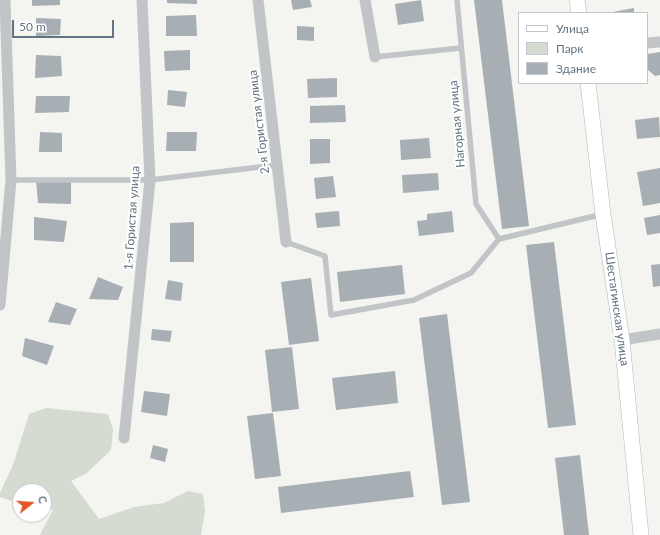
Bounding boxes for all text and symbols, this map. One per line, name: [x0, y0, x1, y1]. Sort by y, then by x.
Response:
scale bar: [14, 12, 116, 38]
legend: [518, 12, 648, 84]
text: 50 m: [19, 19, 46, 34]
text: Улица: [556, 21, 589, 36]
text: Парк: [556, 41, 584, 56]
text: Здание: [556, 61, 596, 76]
street label: 2-я Гористая улица: [245, 69, 273, 175]
street label: Нагорная улица: [446, 80, 468, 168]
street label: 1-я Гористая улица: [121, 165, 143, 271]
street label: Шестагинская улица: [602, 251, 632, 367]
north arrow: [12, 483, 52, 523]
text: С: [36, 494, 50, 505]

